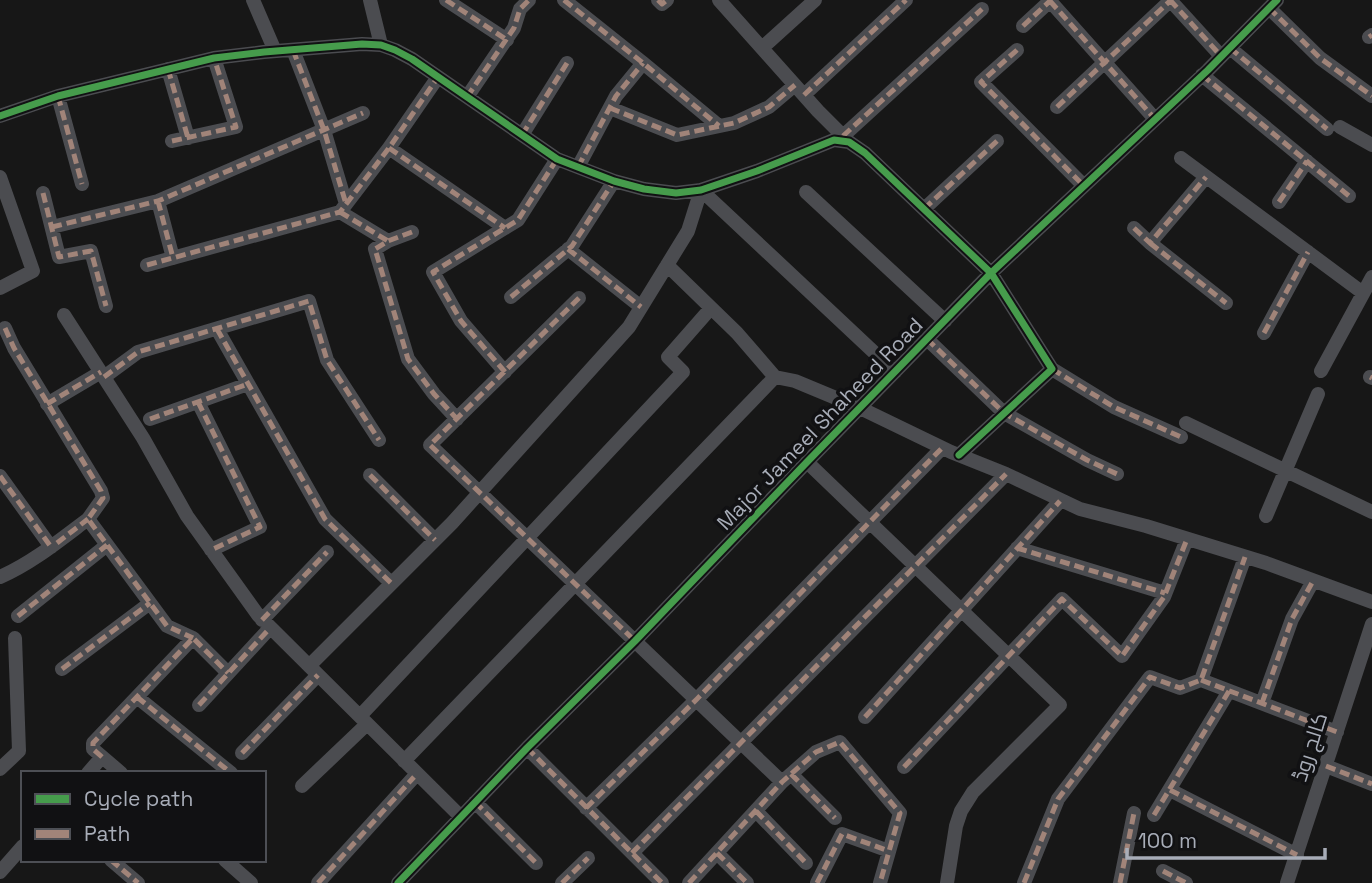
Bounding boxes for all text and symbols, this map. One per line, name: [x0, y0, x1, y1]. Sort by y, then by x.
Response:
street label: Major Jameel Shaheed Road: [711, 312, 928, 536]
street label: کالج روڈ: [1286, 709, 1334, 785]
legend: [21, 771, 266, 862]
text: Cycle path: [84, 785, 193, 812]
scale bar: [1127, 816, 1325, 860]
text: Path: [84, 820, 130, 847]
text: 100 m: [1138, 827, 1197, 854]

